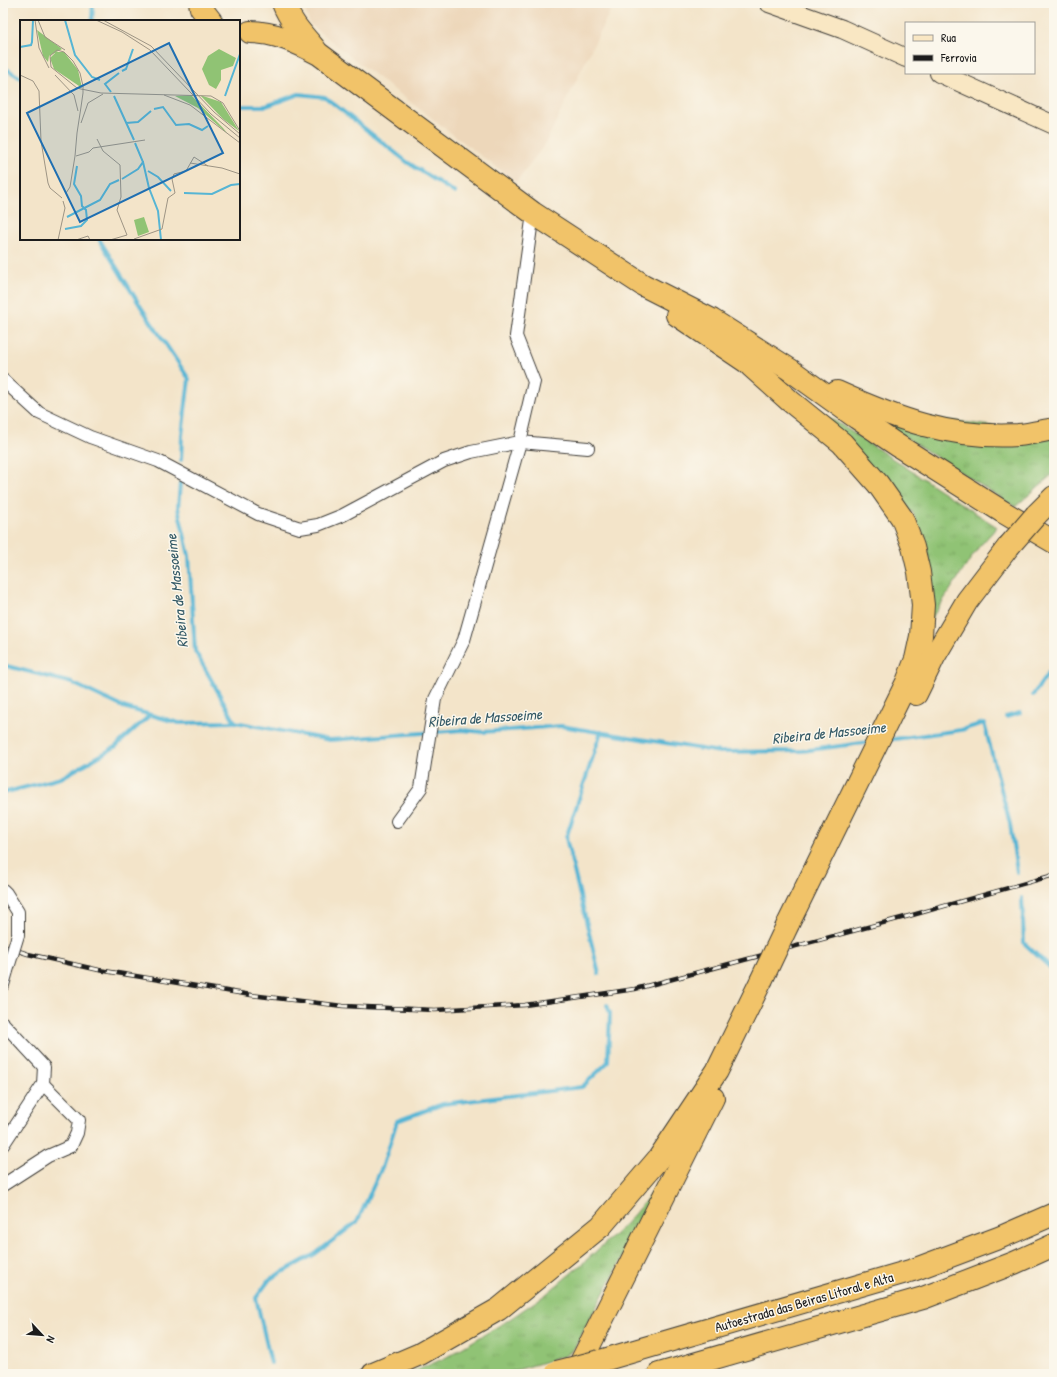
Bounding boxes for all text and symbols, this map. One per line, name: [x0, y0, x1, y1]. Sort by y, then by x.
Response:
inset map: [20, 20, 240, 240]
legend: [905, 22, 1035, 74]
text: Rua: [941, 29, 956, 46]
text: Ferrovia: [940, 49, 977, 66]
water label: Ribeira de Massoeime: [160, 532, 193, 649]
water label: Ribeira de Massoeime: [427, 703, 544, 732]
water label: Ribeira de Massoeime: [771, 716, 888, 749]
street label: Autoestrada das Beiras Litoral e Alta: [712, 1267, 896, 1336]
north arrow: [22, 1315, 62, 1355]
text: N: [43, 1334, 59, 1345]

